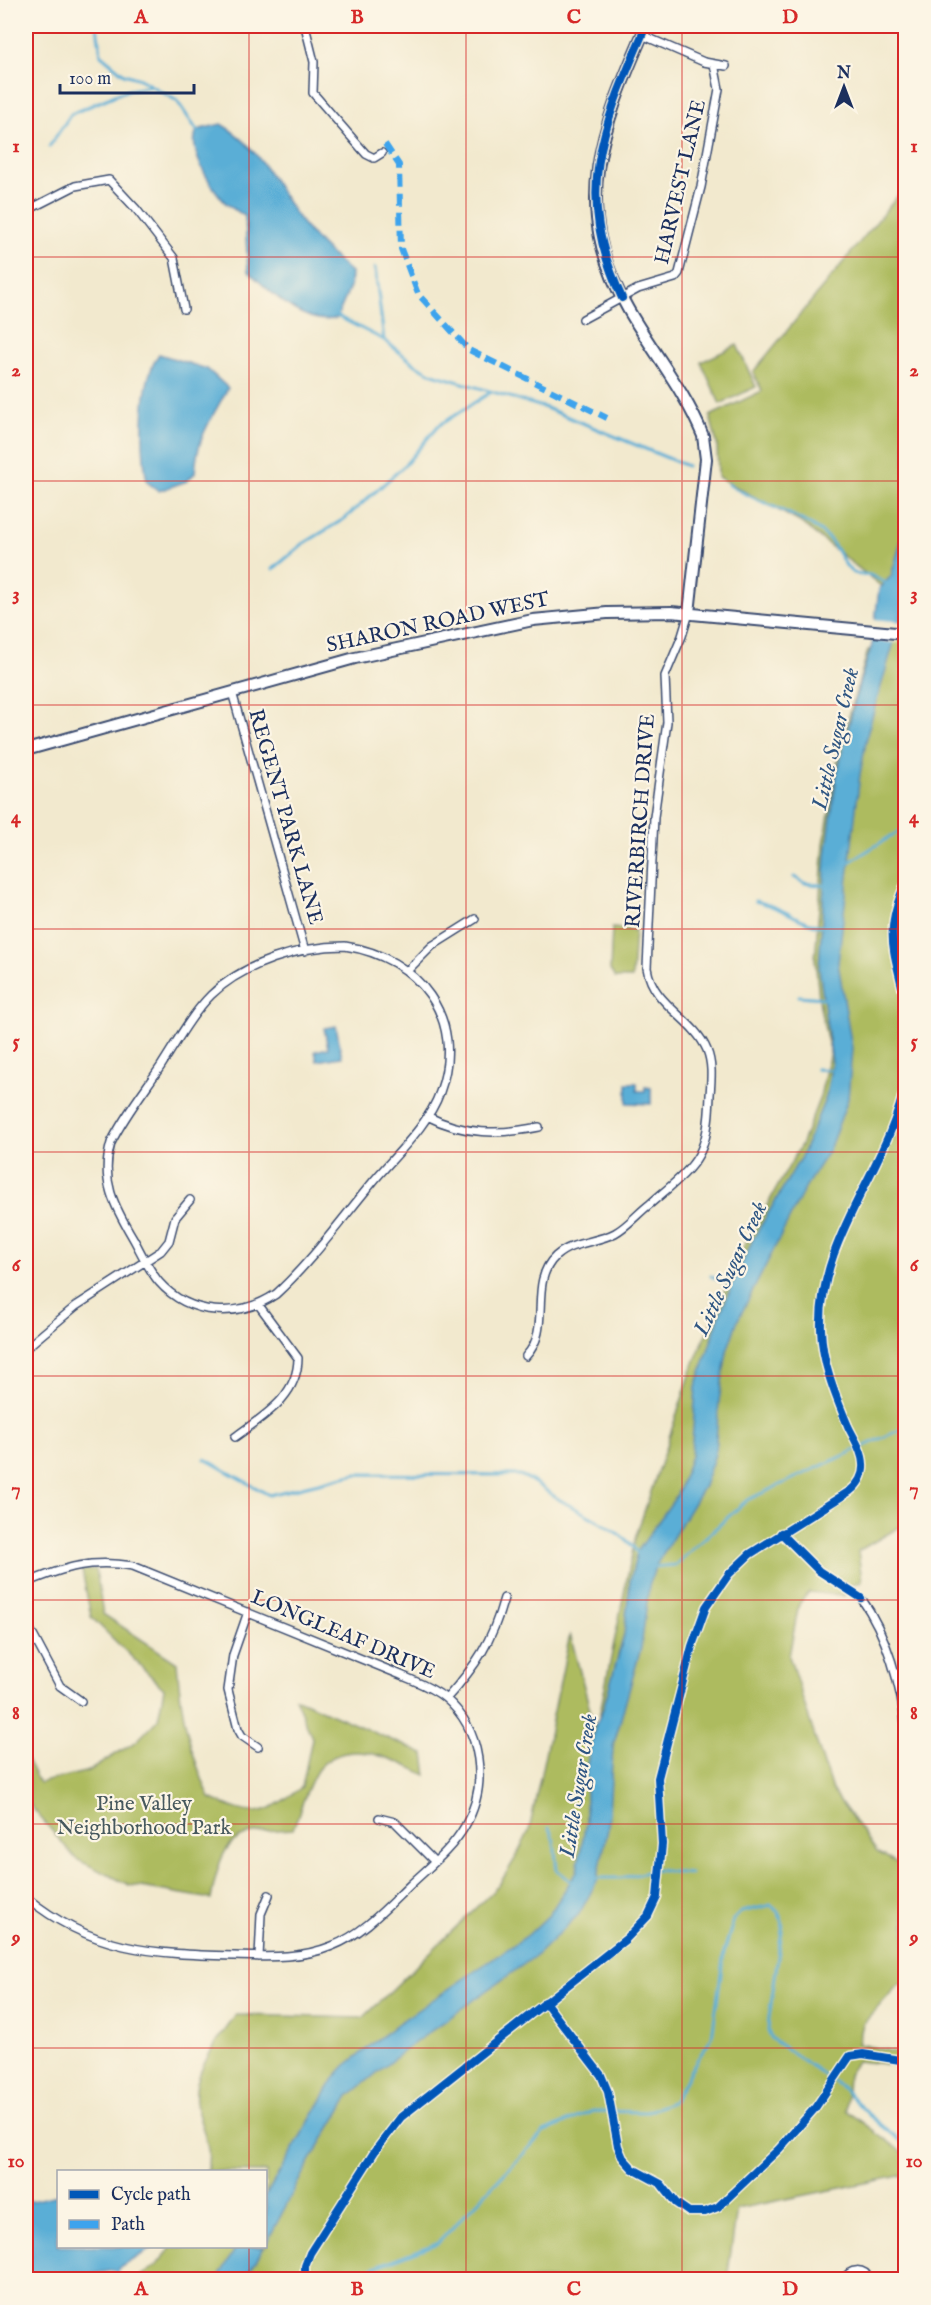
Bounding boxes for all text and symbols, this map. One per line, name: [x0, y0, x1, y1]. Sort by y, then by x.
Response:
text: A: [133, 5, 149, 30]
text: B: [350, 5, 364, 30]
text: C: [567, 5, 581, 30]
text: D: [782, 5, 798, 30]
scale bar: [60, 57, 194, 95]
north arrow: [814, 57, 874, 117]
text: N: [836, 64, 851, 84]
text: 100 m: [69, 68, 111, 91]
street label: HARVEST LANE: [649, 97, 713, 267]
text: 1: [12, 134, 20, 159]
text: 1: [910, 134, 918, 159]
text: 2: [11, 358, 21, 383]
text: 2: [909, 358, 919, 383]
text: 3: [12, 582, 20, 607]
text: 3: [910, 582, 918, 607]
street label: SHARON ROAD WEST: [324, 586, 553, 660]
water label: Little Sugar Creek: [806, 665, 866, 814]
street label: REGENT PARK LANE: [241, 706, 329, 928]
street label: RIVERBIRCH DRIVE: [620, 713, 662, 929]
text: 4: [11, 805, 22, 830]
text: 4: [909, 805, 920, 830]
text: 5: [12, 1029, 20, 1054]
text: 5: [910, 1029, 918, 1054]
water label: Little Sugar Creek: [687, 1197, 774, 1342]
text: 6: [12, 1253, 22, 1278]
text: 6: [910, 1253, 920, 1278]
text: 7: [11, 1477, 21, 1502]
text: 7: [909, 1477, 919, 1502]
street label: LONGLEAF DRIVE: [247, 1584, 439, 1686]
text: 8: [12, 1701, 20, 1726]
text: 8: [910, 1701, 918, 1726]
water label: Little Sugar Creek: [554, 1712, 604, 1861]
park label: Pine Valley Neighborhood Park: [56, 1791, 232, 1842]
text: 9: [11, 1925, 21, 1950]
text: 9: [909, 1925, 919, 1950]
text: 10: [7, 2149, 25, 2174]
text: 10: [905, 2149, 923, 2174]
legend: [57, 2170, 267, 2248]
text: Cycle path: [111, 2184, 191, 2207]
text: Path: [111, 2214, 145, 2237]
text: A: [133, 2277, 149, 2302]
text: B: [350, 2277, 364, 2302]
text: C: [567, 2277, 581, 2302]
text: D: [782, 2277, 798, 2302]

